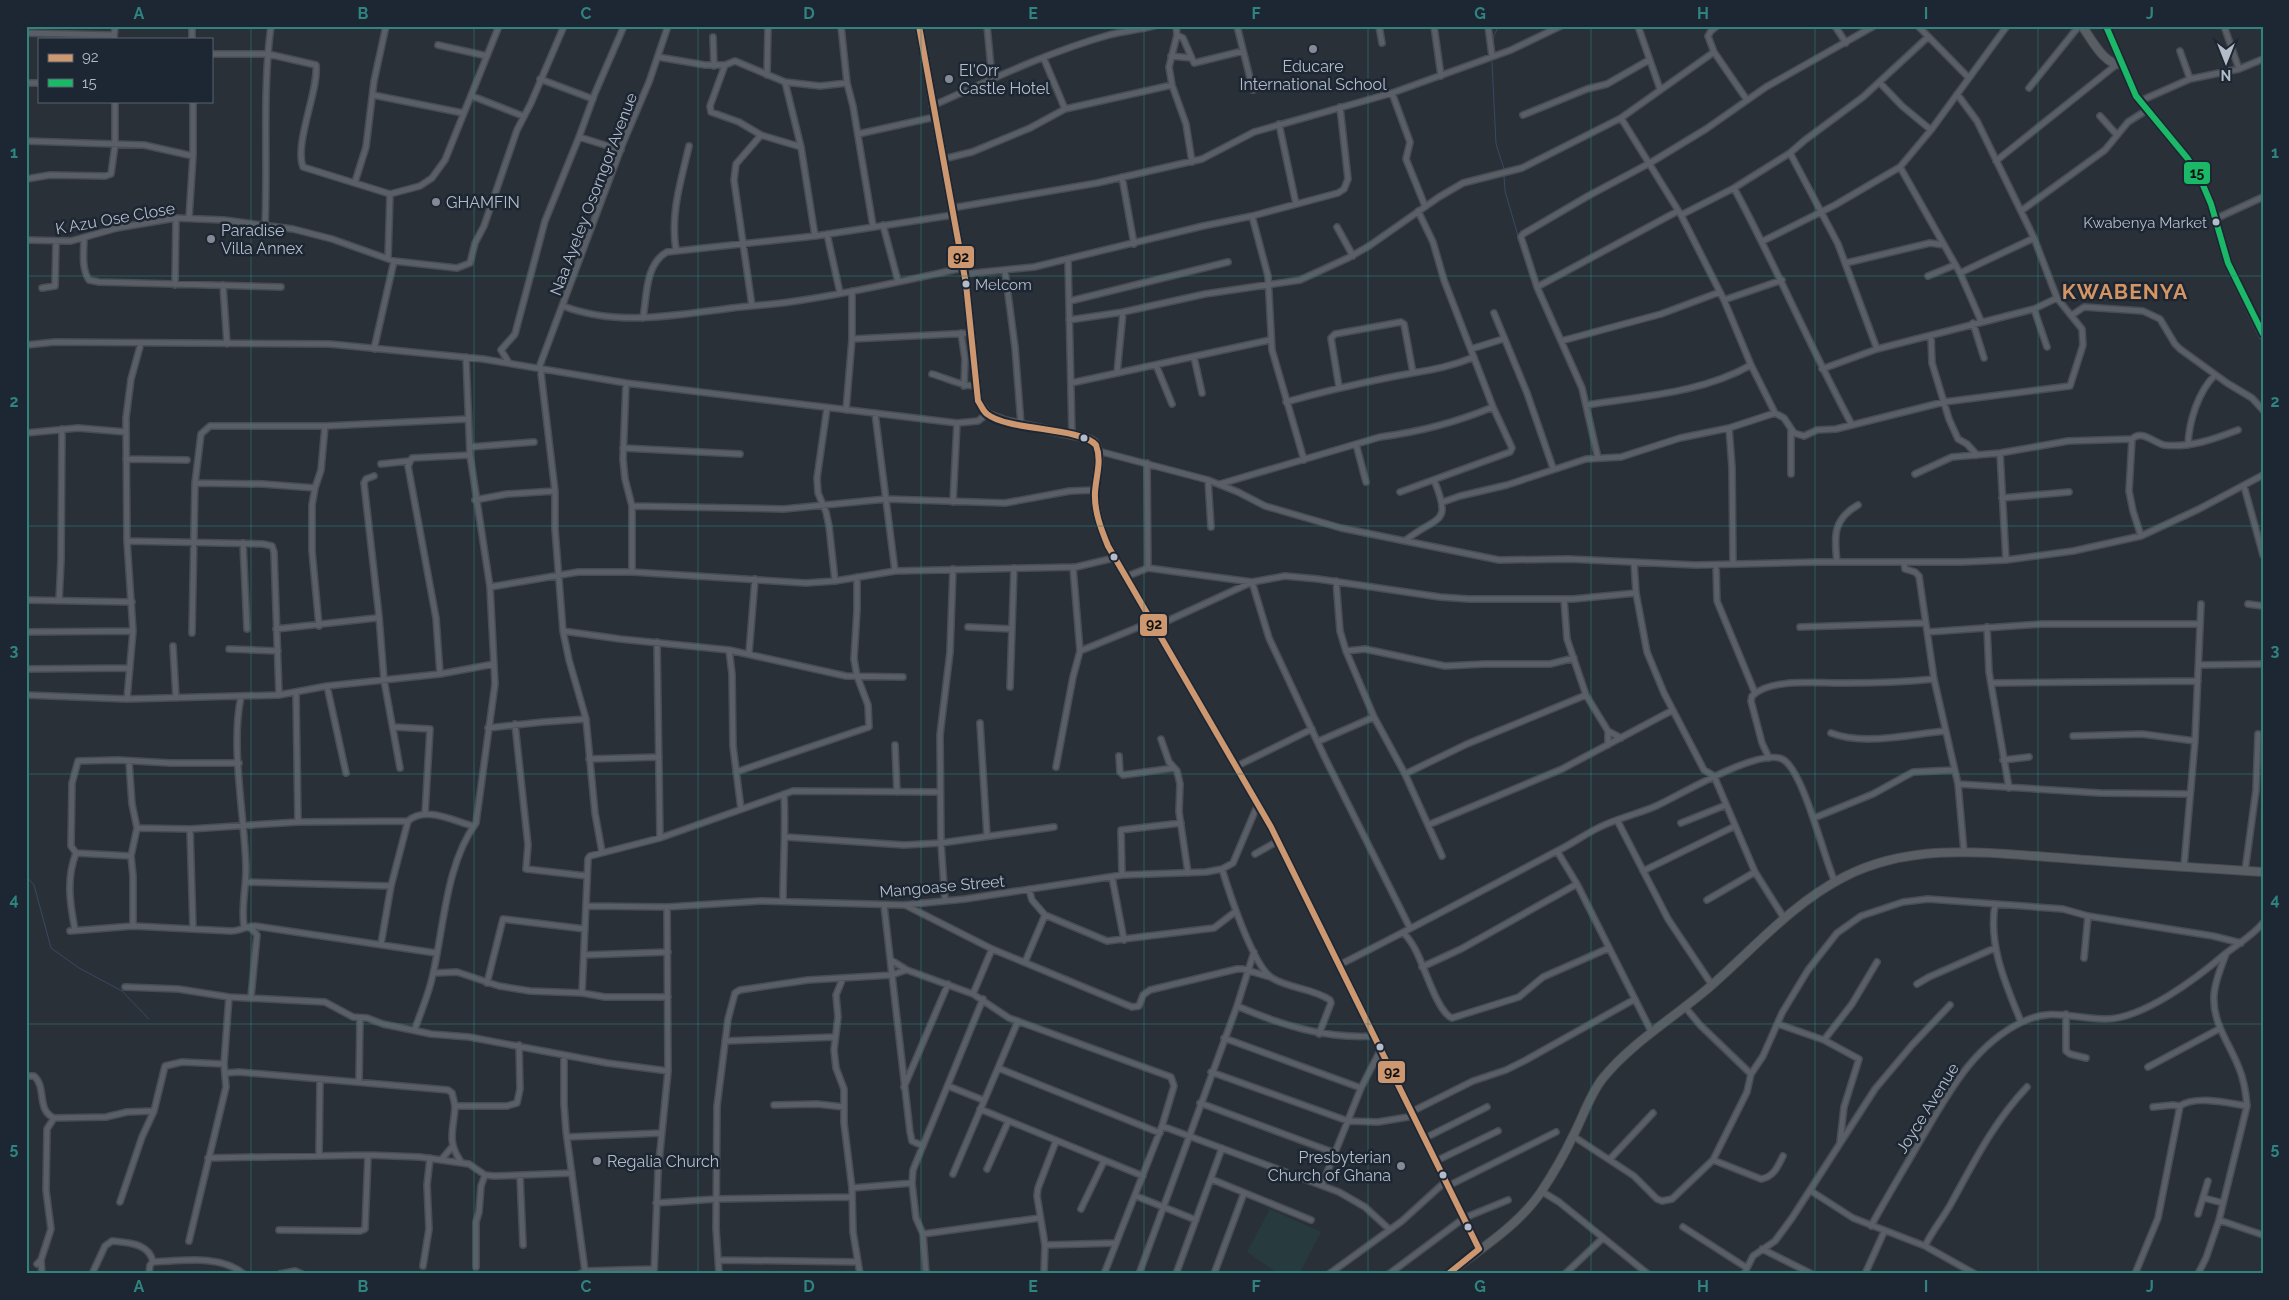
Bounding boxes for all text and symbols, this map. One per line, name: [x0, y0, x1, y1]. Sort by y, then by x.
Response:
text: A: [134, 4, 145, 23]
text: B: [358, 4, 369, 23]
text: C: [581, 4, 592, 23]
text: D: [803, 4, 815, 23]
text: E: [1028, 4, 1038, 23]
text: F: [1251, 4, 1261, 23]
text: G: [1474, 4, 1486, 23]
text: H: [1697, 4, 1709, 23]
text: I: [1924, 4, 1928, 23]
text: J: [2146, 4, 2154, 23]
legend: [38, 38, 212, 102]
north arrow: [2202, 38, 2252, 88]
marker: Educare International School: [1307, 43, 1319, 55]
text: 92: [82, 48, 99, 66]
place label: Educare International School: [1239, 57, 1387, 94]
place label: El'Orr Castle Hotel: [959, 61, 1050, 98]
text: N: [2221, 67, 2231, 83]
marker: El'Orr Castle Hotel: [943, 73, 955, 85]
text: 15: [82, 74, 97, 92]
street label: Naa Ayeley Osorngor Avenue: [546, 90, 641, 298]
text: 1: [10, 143, 18, 162]
text: 1: [2271, 143, 2279, 162]
line badge: 15: [2183, 161, 2211, 185]
text: 15: [2190, 165, 2205, 181]
place label: GHAMFIN: [446, 193, 520, 212]
marker: GHAMFIN: [430, 196, 442, 208]
street label: K Azu Ose Close: [54, 199, 176, 238]
place label: Kwabenya Market: [2083, 214, 2207, 232]
marker: Kwabenya Market: [2211, 217, 2221, 227]
place label: Paradise Villa Annex: [221, 221, 303, 258]
marker: Paradise Villa Annex: [205, 233, 217, 245]
line badge: 92: [947, 245, 975, 269]
text: 92: [953, 249, 969, 265]
place label: Melcom: [975, 276, 1032, 294]
marker: Melcom: [961, 279, 971, 289]
district label: KWABENYA: [2062, 279, 2188, 304]
text: 2: [9, 392, 19, 411]
text: 2: [2270, 392, 2280, 411]
unlabelled marker: [1079, 433, 1089, 443]
unlabelled marker: [1109, 552, 1119, 562]
line badge: 92: [1139, 613, 1168, 637]
text: 92: [1146, 616, 1162, 632]
text: 3: [10, 641, 19, 660]
text: 3: [2271, 641, 2280, 660]
street label: Mangoase Street: [879, 872, 1006, 901]
text: 4: [9, 890, 19, 909]
text: 4: [2270, 890, 2280, 909]
unlabelled marker: [1375, 1042, 1385, 1052]
line badge: 92: [1377, 1060, 1406, 1084]
street label: Joyce Avenue: [1892, 1060, 1963, 1157]
text: 92: [1384, 1064, 1400, 1080]
text: 5: [10, 1139, 19, 1158]
text: 5: [2271, 1139, 2280, 1158]
place label: Presbyterian Church of Ghana: [1268, 1148, 1391, 1185]
place label: Regalia Church: [607, 1152, 719, 1171]
marker: Regalia Church: [591, 1155, 603, 1167]
marker: Presbyterian Church of Ghana: [1395, 1160, 1407, 1172]
unlabelled marker: [1438, 1170, 1448, 1180]
unlabelled marker: [1463, 1222, 1473, 1232]
text: A: [134, 1277, 145, 1296]
text: B: [358, 1277, 369, 1296]
text: C: [581, 1277, 592, 1296]
text: D: [803, 1277, 815, 1296]
text: E: [1028, 1277, 1038, 1296]
text: F: [1251, 1277, 1261, 1296]
text: G: [1474, 1277, 1486, 1296]
text: H: [1697, 1277, 1709, 1296]
text: I: [1924, 1277, 1928, 1296]
text: J: [2146, 1277, 2154, 1296]

